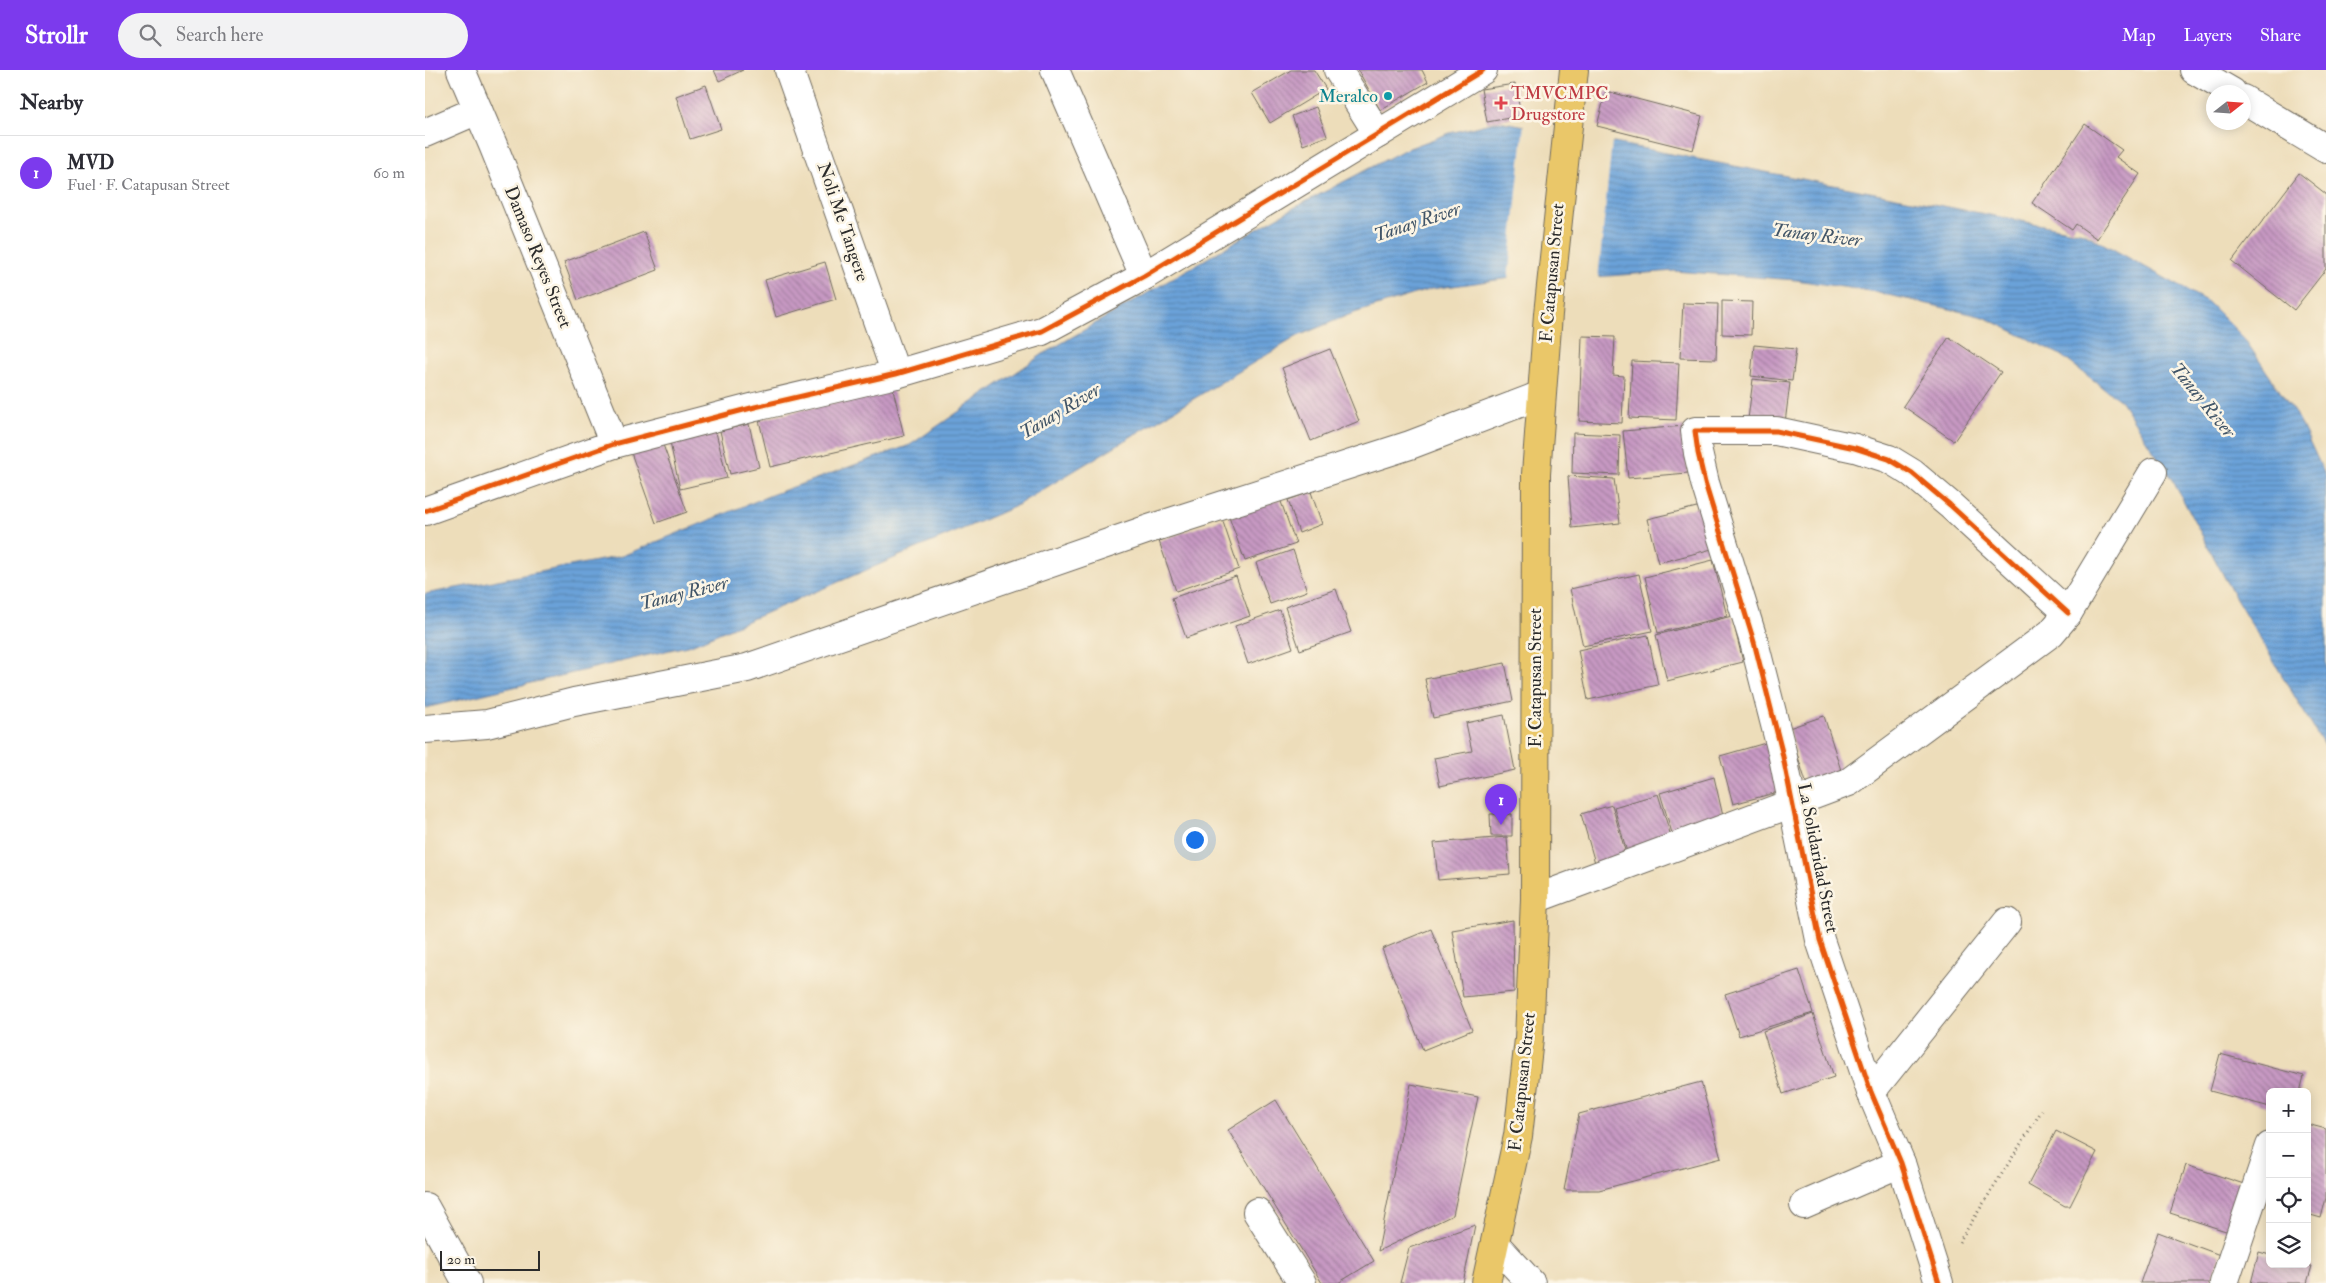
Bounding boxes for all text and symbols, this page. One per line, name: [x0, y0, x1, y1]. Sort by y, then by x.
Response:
search box: [118, 13, 468, 58]
text: Strollr: [25, 20, 88, 51]
icon: search: [136, 21, 164, 49]
text: Search here: [176, 23, 264, 47]
text: Map: [2122, 24, 2156, 47]
text: Layers: [2184, 24, 2232, 47]
text: Share: [2260, 24, 2301, 47]
place label: TMVCMPC Drugstore: [1511, 82, 1609, 126]
place label: Meralco: [1319, 85, 1378, 108]
north arrow: [2206, 85, 2251, 130]
text: Nearby: [20, 89, 83, 116]
marker: Meralco: [1382, 90, 1394, 102]
marker: TMVCMPC Drugstore: [1495, 97, 1507, 109]
text: MVD: [67, 151, 114, 175]
street label: Noli Me Tangere: [812, 159, 874, 285]
text: 1: [33, 163, 39, 183]
text: 60 m: [373, 163, 405, 183]
text: Fuel · F. Catapusan Street: [67, 175, 230, 195]
street label: Damaso Reyes Street: [499, 183, 577, 331]
water label: Tanay River: [1371, 196, 1464, 247]
street label: F. Catapusan Street: [1534, 202, 1570, 344]
water label: Tanay River: [1771, 218, 1864, 252]
water label: Tanay River: [2165, 358, 2241, 443]
water label: Tanay River: [1015, 377, 1105, 444]
water label: Tanay River: [638, 570, 731, 616]
street label: F. Catapusan Street: [1524, 608, 1547, 748]
street label: La Solidaridad Street: [1792, 781, 1844, 935]
pin: 1: [1485, 784, 1517, 825]
your location: [1182, 827, 1208, 853]
street label: F. Catapusan Street: [1503, 1011, 1541, 1153]
map controls: [2266, 1088, 2311, 1268]
button: +: [2266, 1088, 2311, 1133]
button: −: [2266, 1133, 2311, 1178]
button: locate: [2266, 1178, 2311, 1223]
button: layers: [2266, 1223, 2311, 1268]
scale bar: [440, 1248, 540, 1271]
text: 20 m: [447, 1251, 475, 1268]

